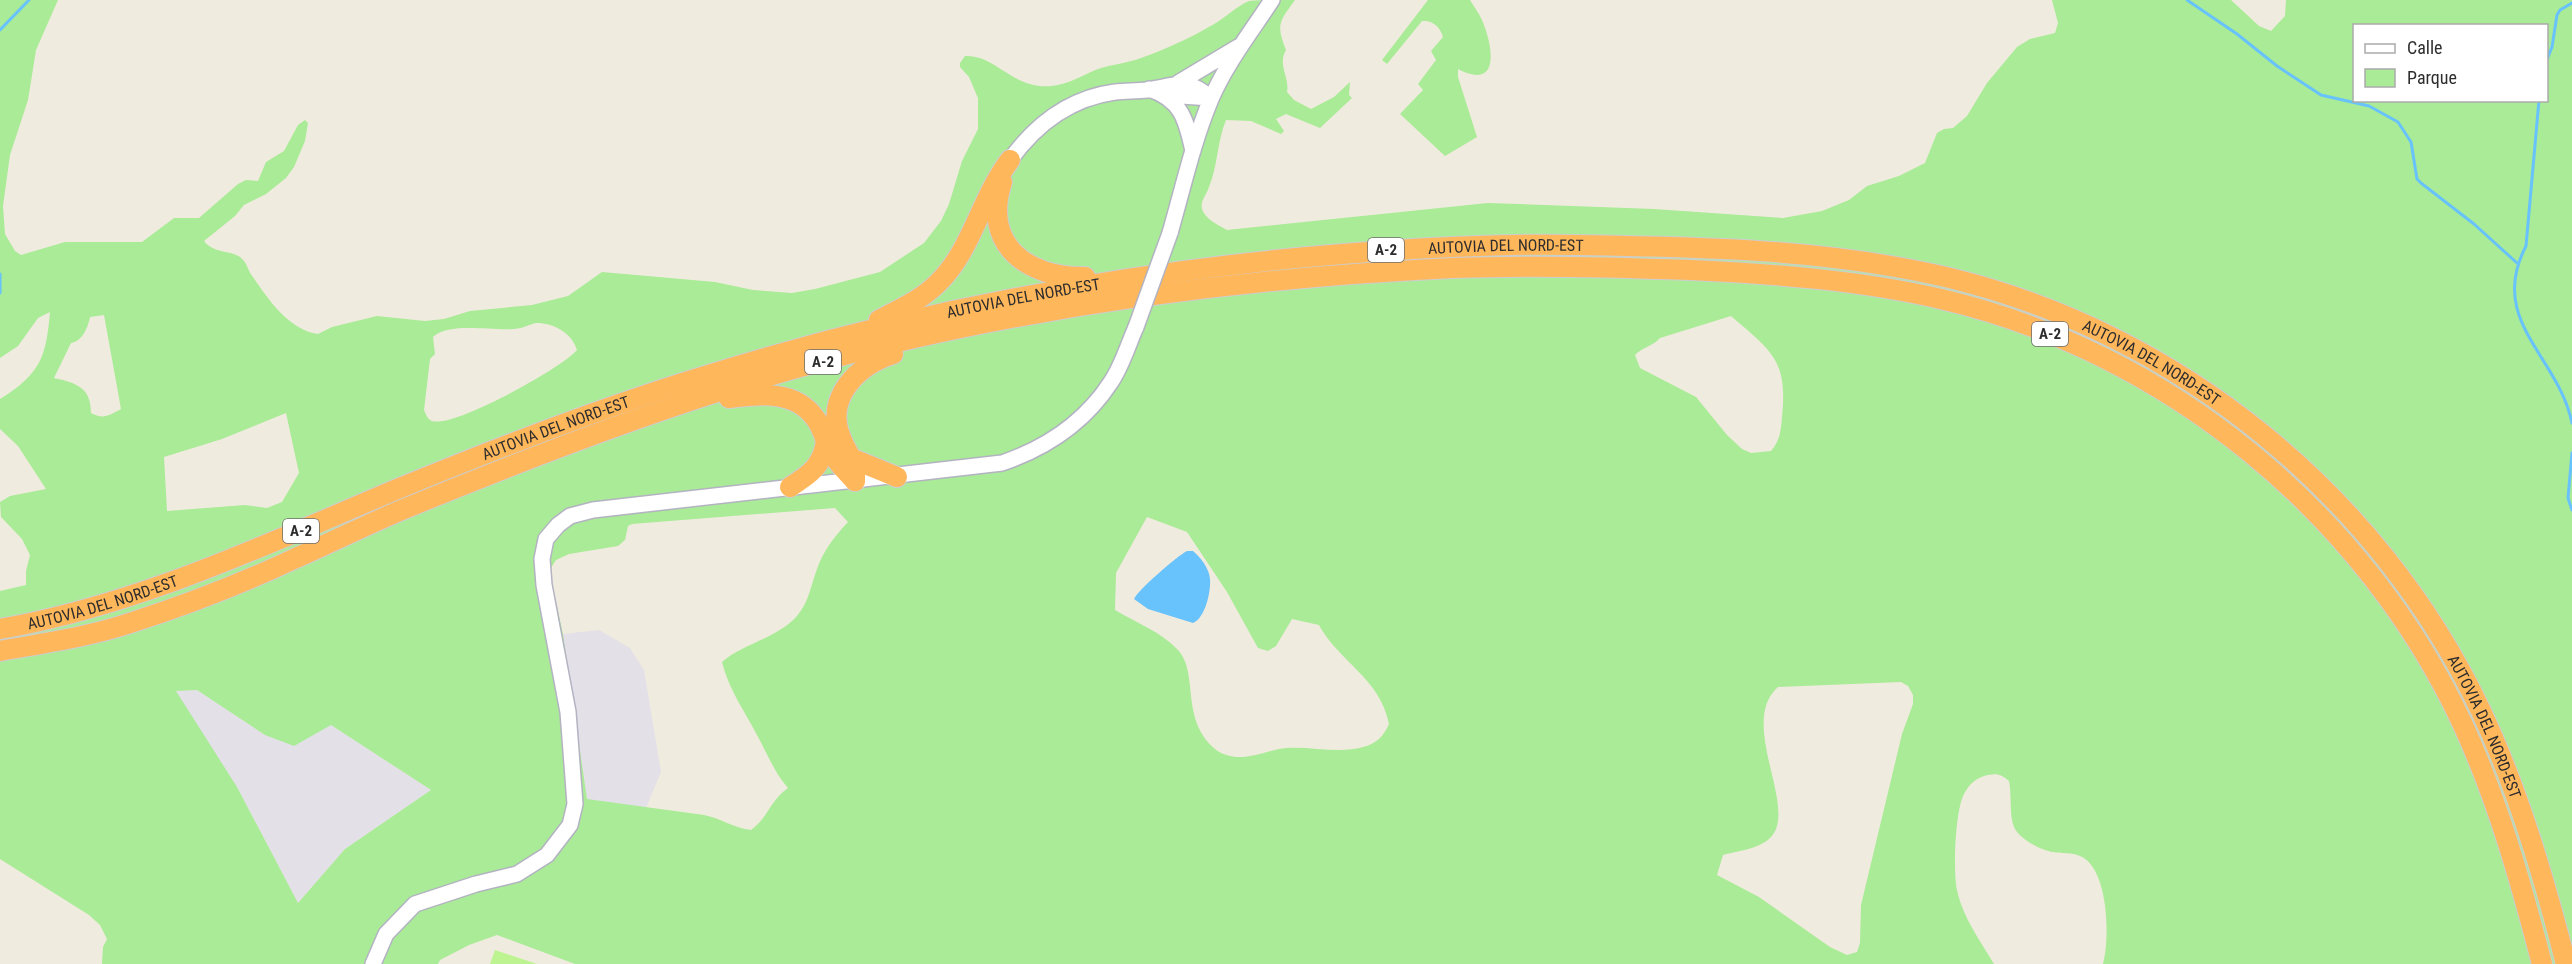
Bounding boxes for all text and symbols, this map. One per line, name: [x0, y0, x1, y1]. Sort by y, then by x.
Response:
legend: [2353, 24, 2548, 102]
text: Calle: [2407, 37, 2443, 58]
text: Parque: [2407, 67, 2457, 88]
street label: AUTOVIA DEL NORD-EST: [1427, 235, 1584, 257]
road number: A-2: [1368, 238, 1404, 262]
street label: AUTOVIA DEL NORD-EST: [945, 274, 1101, 322]
street label: AUTOVIA DEL NORD-EST: [2080, 315, 2224, 409]
road number: A-2: [2032, 322, 2068, 346]
road number: A-2: [805, 350, 841, 374]
street label: AUTOVIA DEL NORD-EST: [479, 392, 632, 464]
road number: A-2: [283, 519, 319, 543]
street label: AUTOVIA DEL NORD-EST: [26, 571, 180, 633]
street label: AUTOVIA DEL NORD-EST: [2444, 651, 2525, 801]

